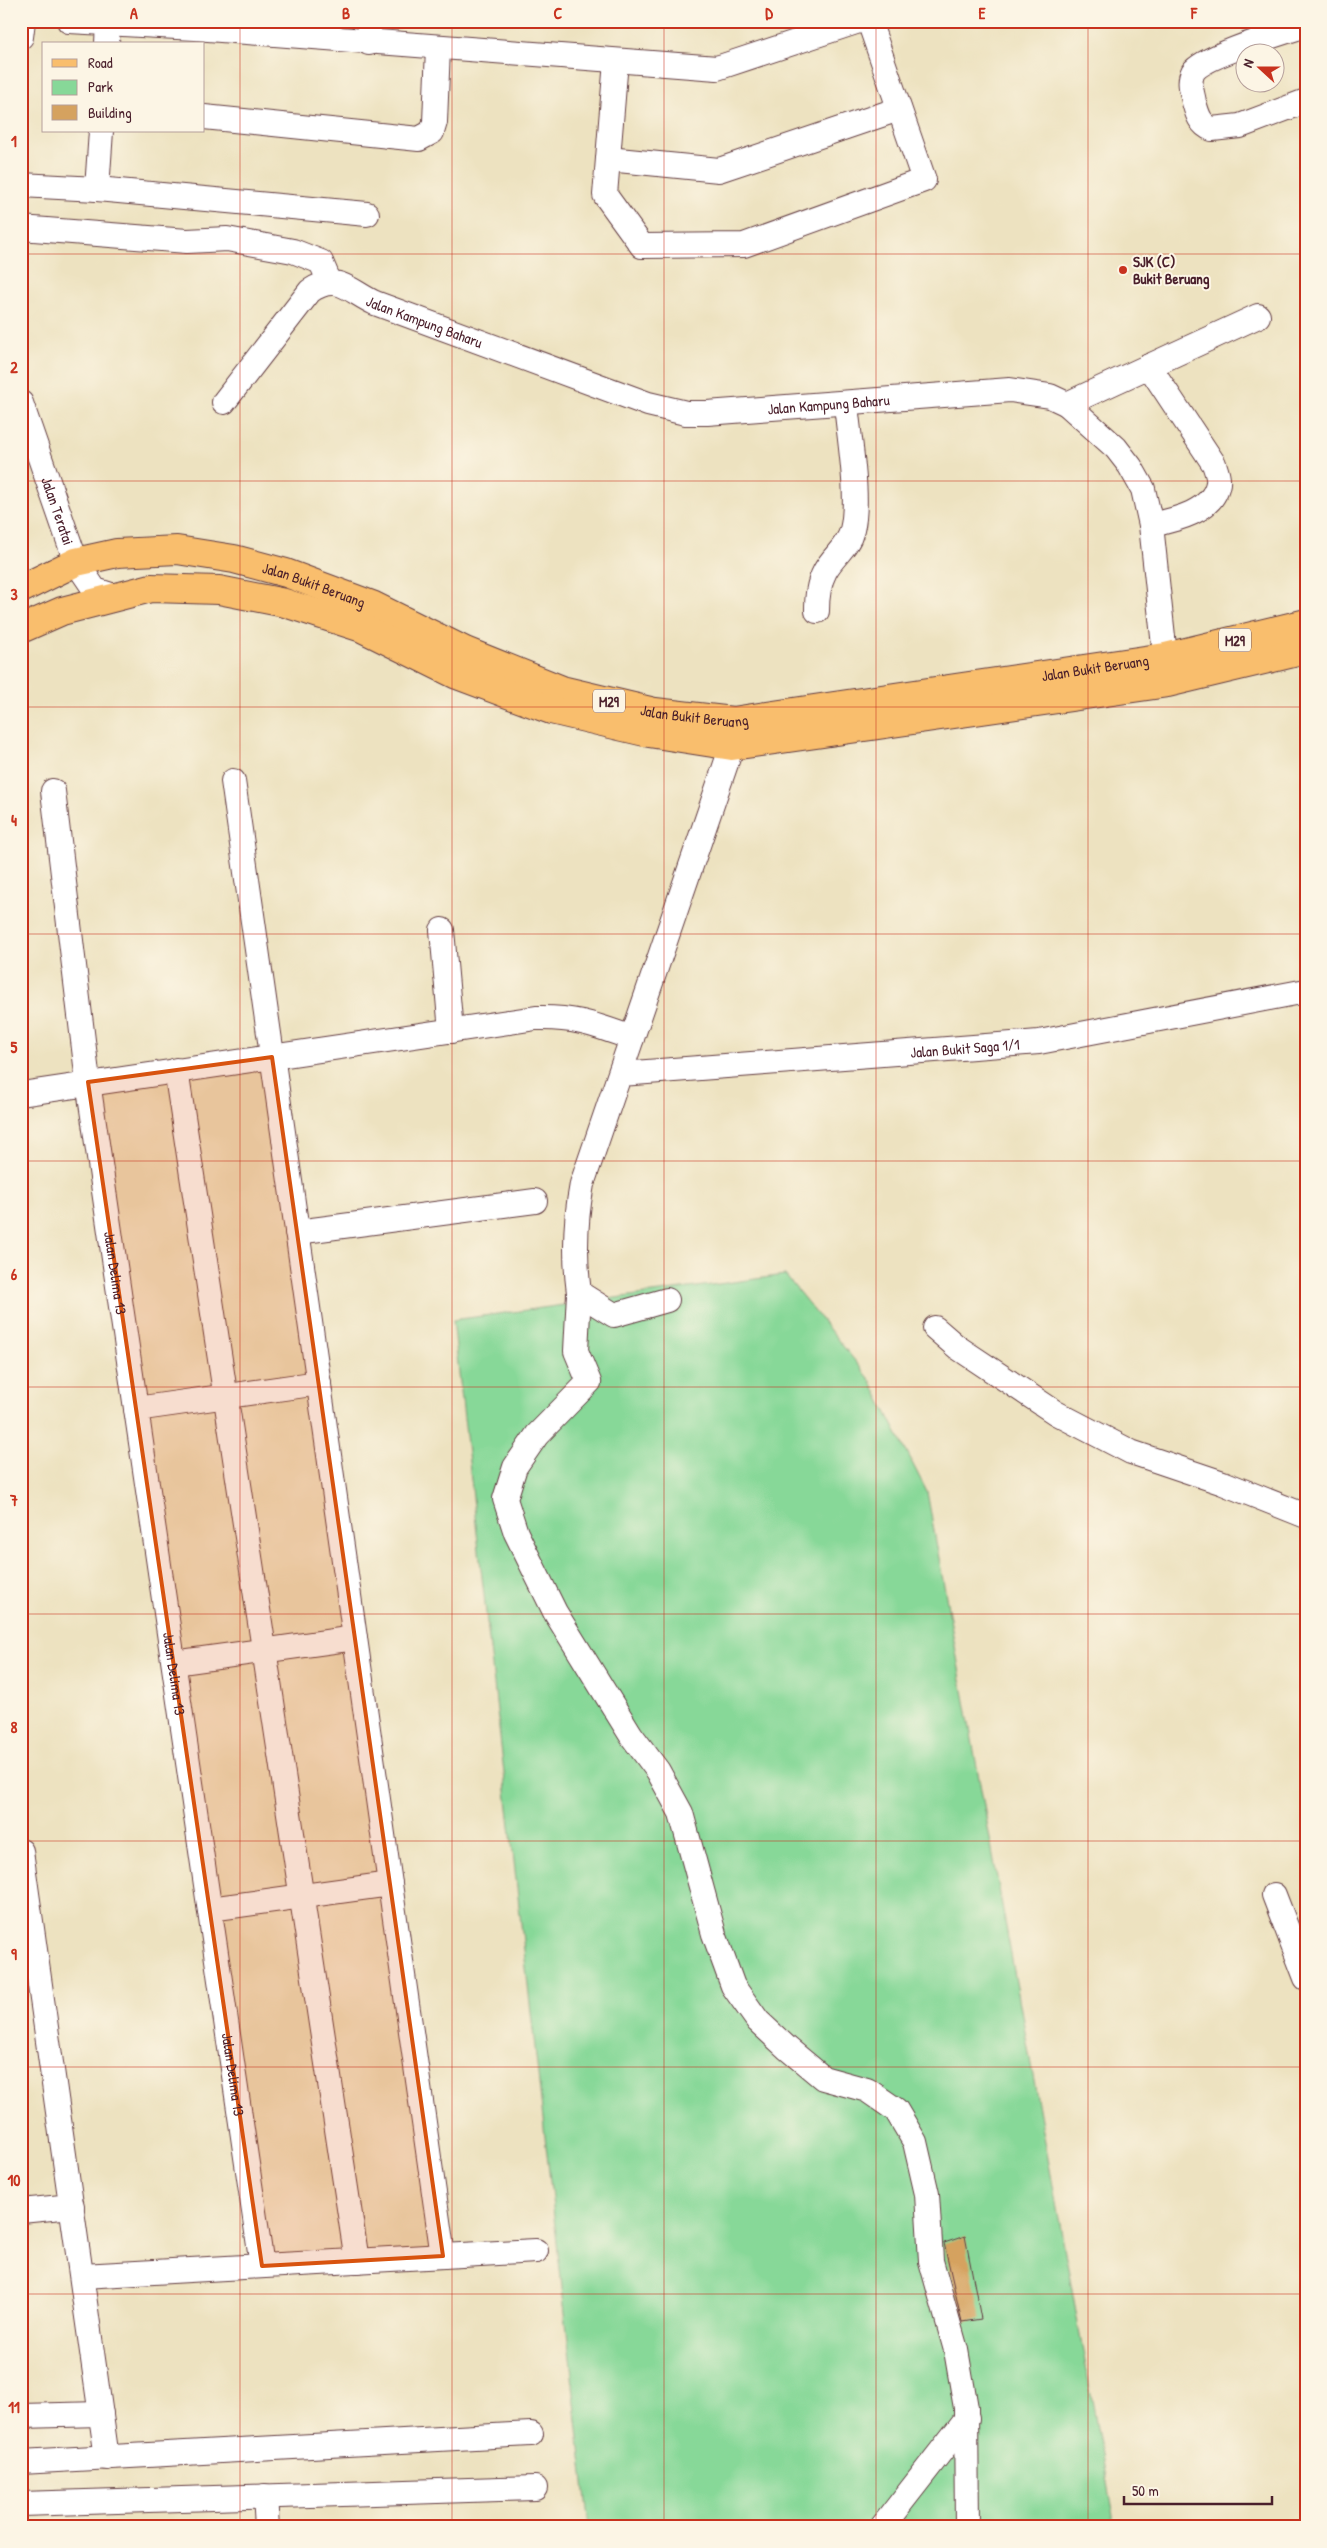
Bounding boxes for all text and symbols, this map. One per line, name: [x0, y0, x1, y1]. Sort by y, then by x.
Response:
text: A: [130, 2, 138, 24]
text: B: [342, 2, 350, 24]
text: C: [554, 2, 563, 24]
text: D: [765, 2, 773, 24]
text: E: [978, 2, 986, 24]
text: F: [1190, 2, 1198, 24]
legend: [42, 42, 205, 132]
north arrow: [1234, 42, 1284, 92]
text: Road: [88, 52, 113, 73]
text: N: [1237, 56, 1258, 70]
text: Park: [88, 76, 113, 97]
text: Building: [88, 102, 132, 123]
text: 1: [11, 130, 17, 152]
place label: SJK (C) Bukit Beruang: [1133, 251, 1210, 290]
marker: SJK (C) Bukit Beruang: [1117, 264, 1129, 276]
street label: Jalan Kampung Baharu: [363, 290, 486, 352]
text: 2: [10, 356, 18, 378]
street label: Jalan Kampung Baharu: [767, 389, 890, 419]
street label: Jalan Teratai: [37, 474, 80, 548]
street label: Jalan Bukit Beruang: [260, 557, 369, 612]
text: 3: [10, 583, 18, 605]
road number: M29: [1219, 628, 1251, 652]
street label: Jalan Bukit Beruang: [1040, 649, 1150, 686]
road number: M29: [593, 689, 625, 712]
street label: Jalan Bukit Beruang: [638, 698, 750, 732]
text: 4: [11, 809, 17, 831]
street label: Jalan Bukit Saga 1/1: [910, 1033, 1020, 1062]
text: 5: [11, 1036, 18, 1058]
street label: Jalan Delima 13: [100, 1230, 133, 1316]
text: 6: [11, 1263, 18, 1285]
text: 7: [9, 1489, 18, 1511]
street label: Jalan Delima 13: [158, 1631, 191, 1717]
text: 8: [11, 1716, 18, 1738]
text: 9: [11, 1943, 17, 1965]
street label: Jalan Delima 13: [217, 2031, 250, 2117]
text: 10: [8, 2169, 20, 2191]
text: 11: [8, 2396, 20, 2418]
scale bar: [1124, 2473, 1272, 2505]
text: 50 m: [1132, 2480, 1159, 2501]

